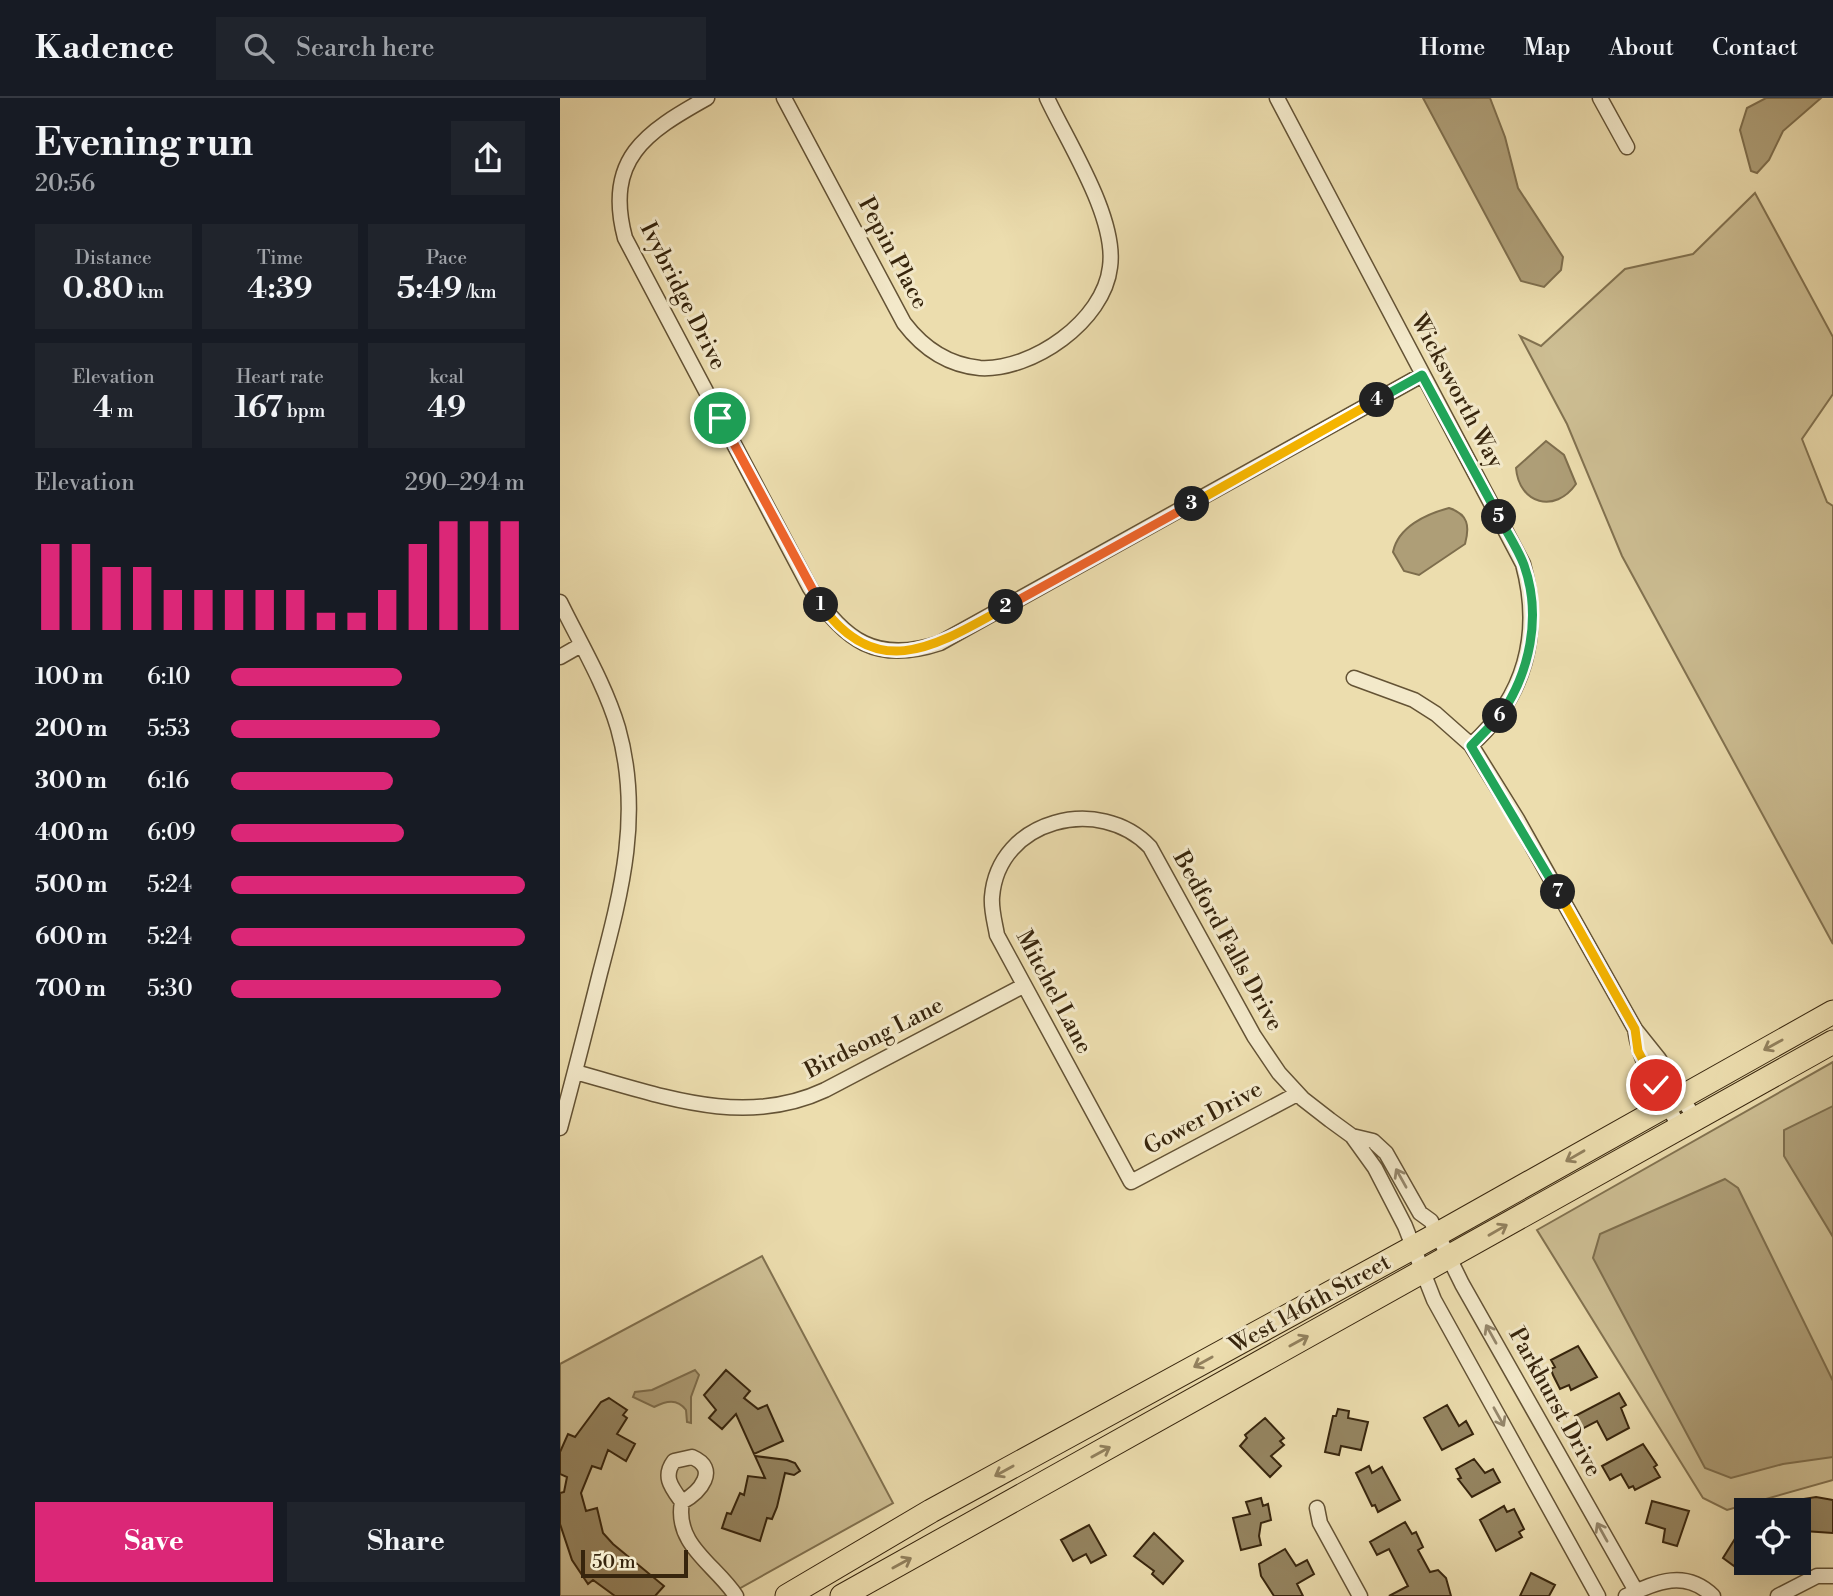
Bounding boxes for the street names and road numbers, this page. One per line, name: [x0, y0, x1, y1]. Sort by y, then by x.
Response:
street label: Pepin Place: [852, 192, 934, 314]
street label: Ivybridge Drive: [634, 217, 732, 375]
street label: Wicksworth Way: [1404, 308, 1510, 474]
street label: Bedford Falls Drive: [1166, 845, 1289, 1036]
street label: Mitchel Lane: [1010, 925, 1098, 1059]
street label: Birdsong Lane: [799, 991, 948, 1085]
street label: Gower Drive: [1139, 1075, 1267, 1161]
street label: West 146th Street: [1224, 1248, 1396, 1360]
street label: Parkhurst Drive: [1502, 1322, 1608, 1482]

